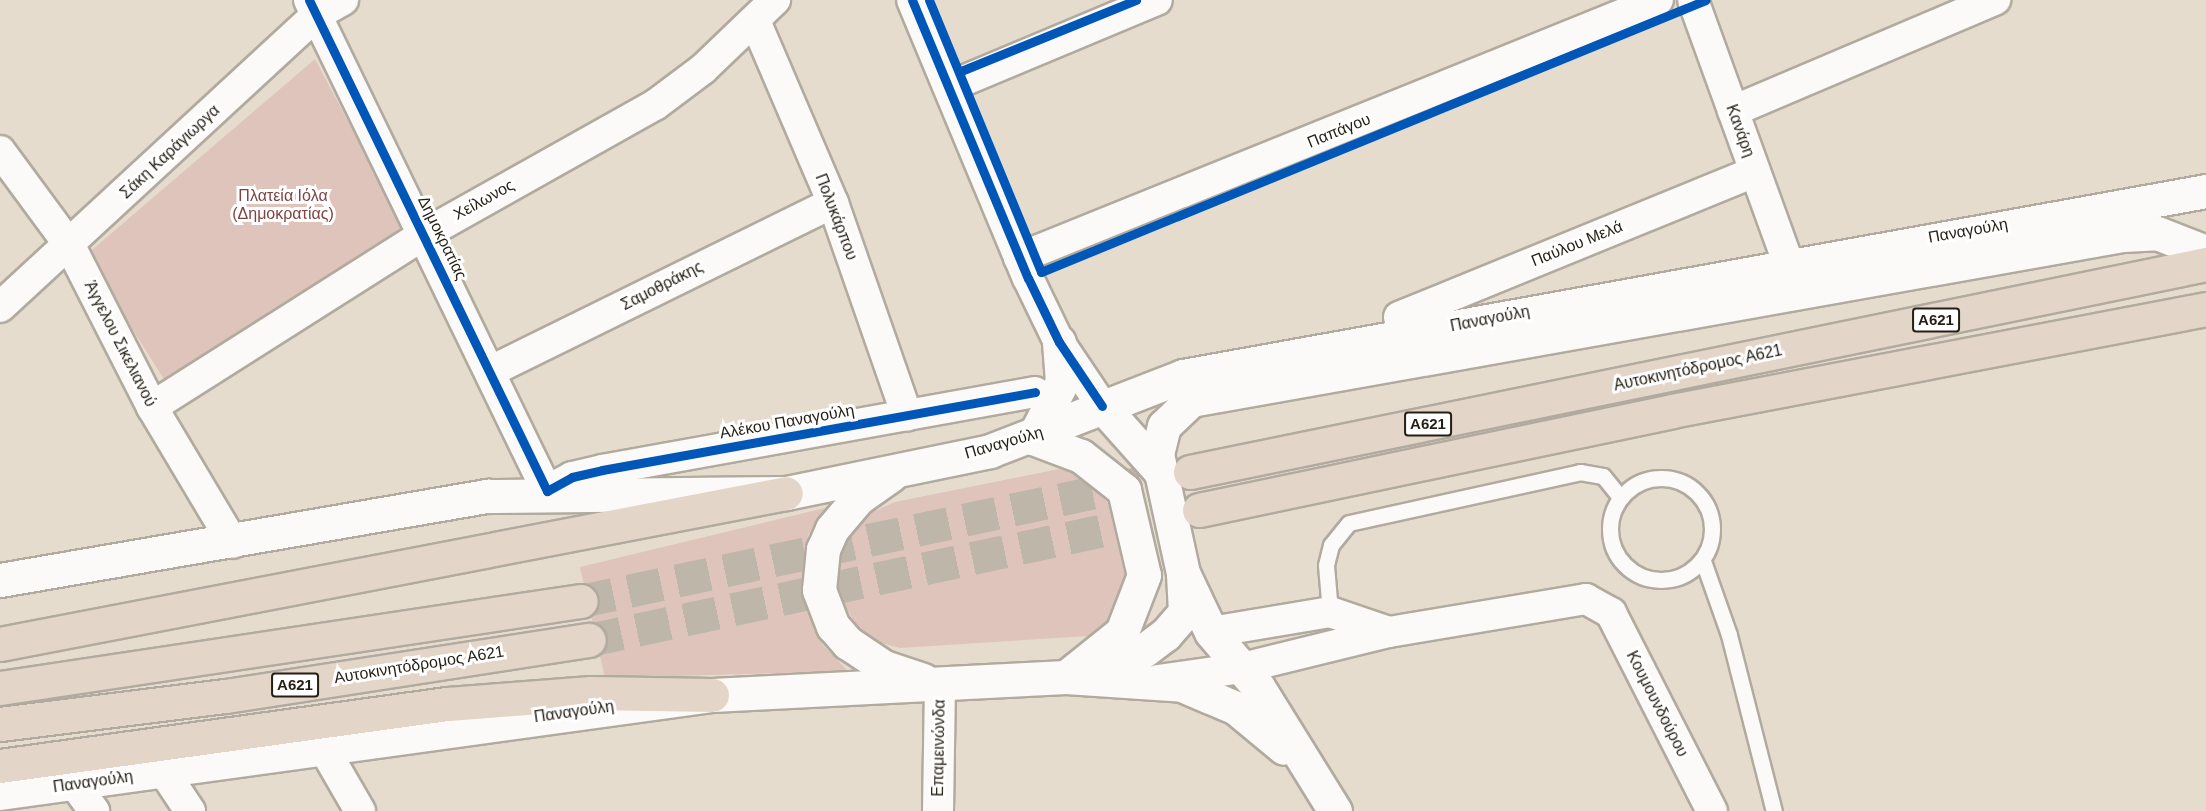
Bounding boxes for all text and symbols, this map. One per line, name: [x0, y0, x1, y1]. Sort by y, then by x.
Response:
street label: Σάκη Καράγιωργα: [116, 101, 224, 203]
street label: Κανάρη: [1722, 102, 1758, 160]
street label: Παπάγου: [1305, 110, 1373, 152]
street label: Πολυκάρπου: [811, 171, 861, 263]
street label: Χείλωνος: [450, 176, 518, 224]
park label: Πλατεία Ιόλα (Δημοκρατίας): [232, 186, 334, 224]
street label: Δημοκρατίας: [413, 193, 471, 283]
street label: Παναγούλη: [1927, 215, 2009, 247]
street label: Παύλου Μελά: [1528, 217, 1626, 271]
street label: Σαμοθράκης: [618, 257, 706, 315]
street label: Άγγελου Σικελιανού: [80, 278, 160, 410]
street label: Παναγούλη: [1449, 302, 1531, 336]
road number: Α621: [1912, 308, 1960, 332]
street label: Αυτοκινητόδρομος Α621: [1612, 341, 1784, 395]
street label: Αλέκου Παναγούλη: [718, 401, 856, 443]
road number: Α621: [1404, 412, 1452, 436]
street label: Παναγούλη: [963, 423, 1045, 463]
street label: Αυτοκινητόδρομος Α621: [332, 642, 506, 688]
street label: Κουμουνδούρου: [1622, 648, 1692, 760]
road number: Α621: [271, 673, 319, 697]
street label: Παναγούλη: [533, 697, 615, 727]
street label: Επαμεινώνδα: [929, 699, 949, 797]
street label: Παναγούλη: [52, 767, 134, 797]

